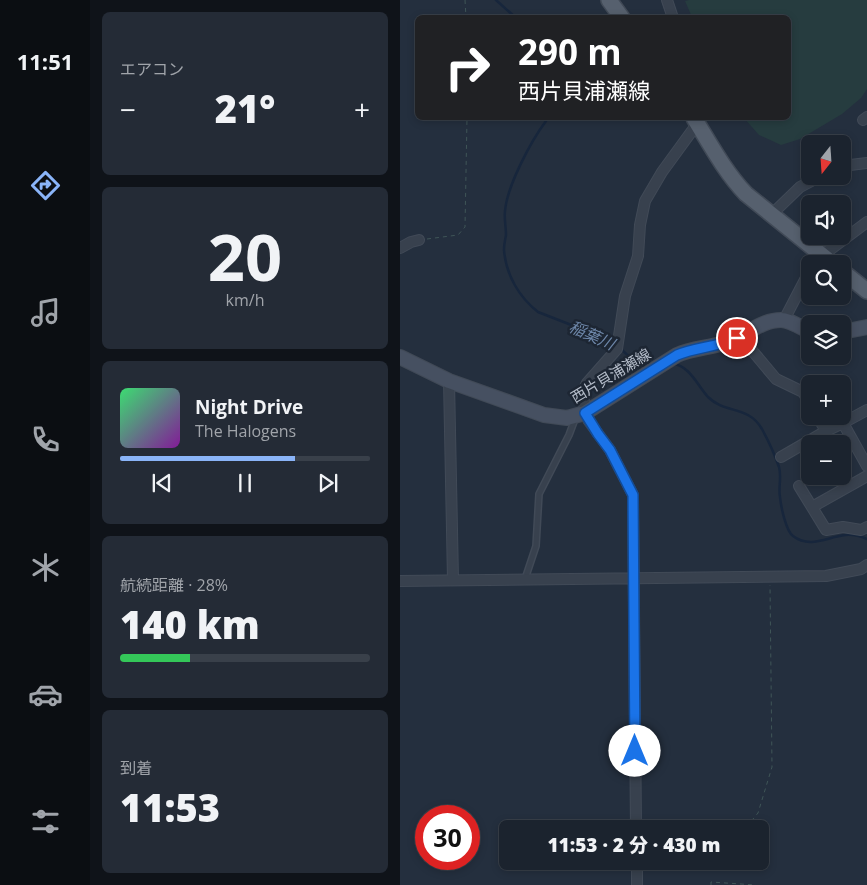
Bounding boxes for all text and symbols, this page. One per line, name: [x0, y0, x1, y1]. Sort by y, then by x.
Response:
text: 290 m: [518, 28, 622, 75]
icon: right: [435, 35, 500, 100]
text: 11:51: [17, 46, 73, 76]
text: エアコン: [120, 58, 184, 80]
text: 西片貝浦瀬線: [518, 75, 650, 105]
text: 21°: [215, 82, 275, 134]
text: −: [120, 90, 136, 128]
text: +: [354, 90, 370, 128]
north arrow: [801, 135, 851, 185]
map controls: [801, 135, 851, 485]
icon: directions: [28, 168, 63, 203]
button: sound: [801, 195, 851, 245]
text: 20: [208, 212, 282, 300]
button: search: [801, 255, 851, 305]
text: km/h: [226, 289, 264, 311]
icon: music: [28, 295, 63, 330]
water label: 稲葉川: [566, 315, 620, 356]
button: layers: [801, 315, 851, 365]
pin: [716, 317, 758, 359]
icon: arrive: [723, 324, 751, 352]
street label: 西片貝浦瀬線: [567, 343, 654, 407]
button: +: [801, 375, 851, 425]
text: Night Drive: [195, 394, 303, 420]
text: The Halogens: [195, 420, 296, 442]
icon: phone: [28, 422, 63, 457]
button: −: [801, 435, 851, 485]
icon: previous: [148, 469, 176, 497]
icon: pause: [231, 469, 259, 497]
icon: next: [314, 469, 342, 497]
icon: climate: [28, 550, 63, 585]
text: 航続距離 · 28%: [120, 574, 228, 596]
text: 140 km: [120, 598, 260, 650]
icon: car: [28, 677, 63, 712]
position arrow: [608, 724, 660, 776]
text: 到着: [120, 757, 152, 779]
text: 11:53: [120, 781, 220, 833]
icon: filters: [28, 804, 63, 839]
speed limit sign: 30: [415, 805, 480, 870]
text: 11:53 · 2 分 · 430 m: [547, 832, 721, 858]

